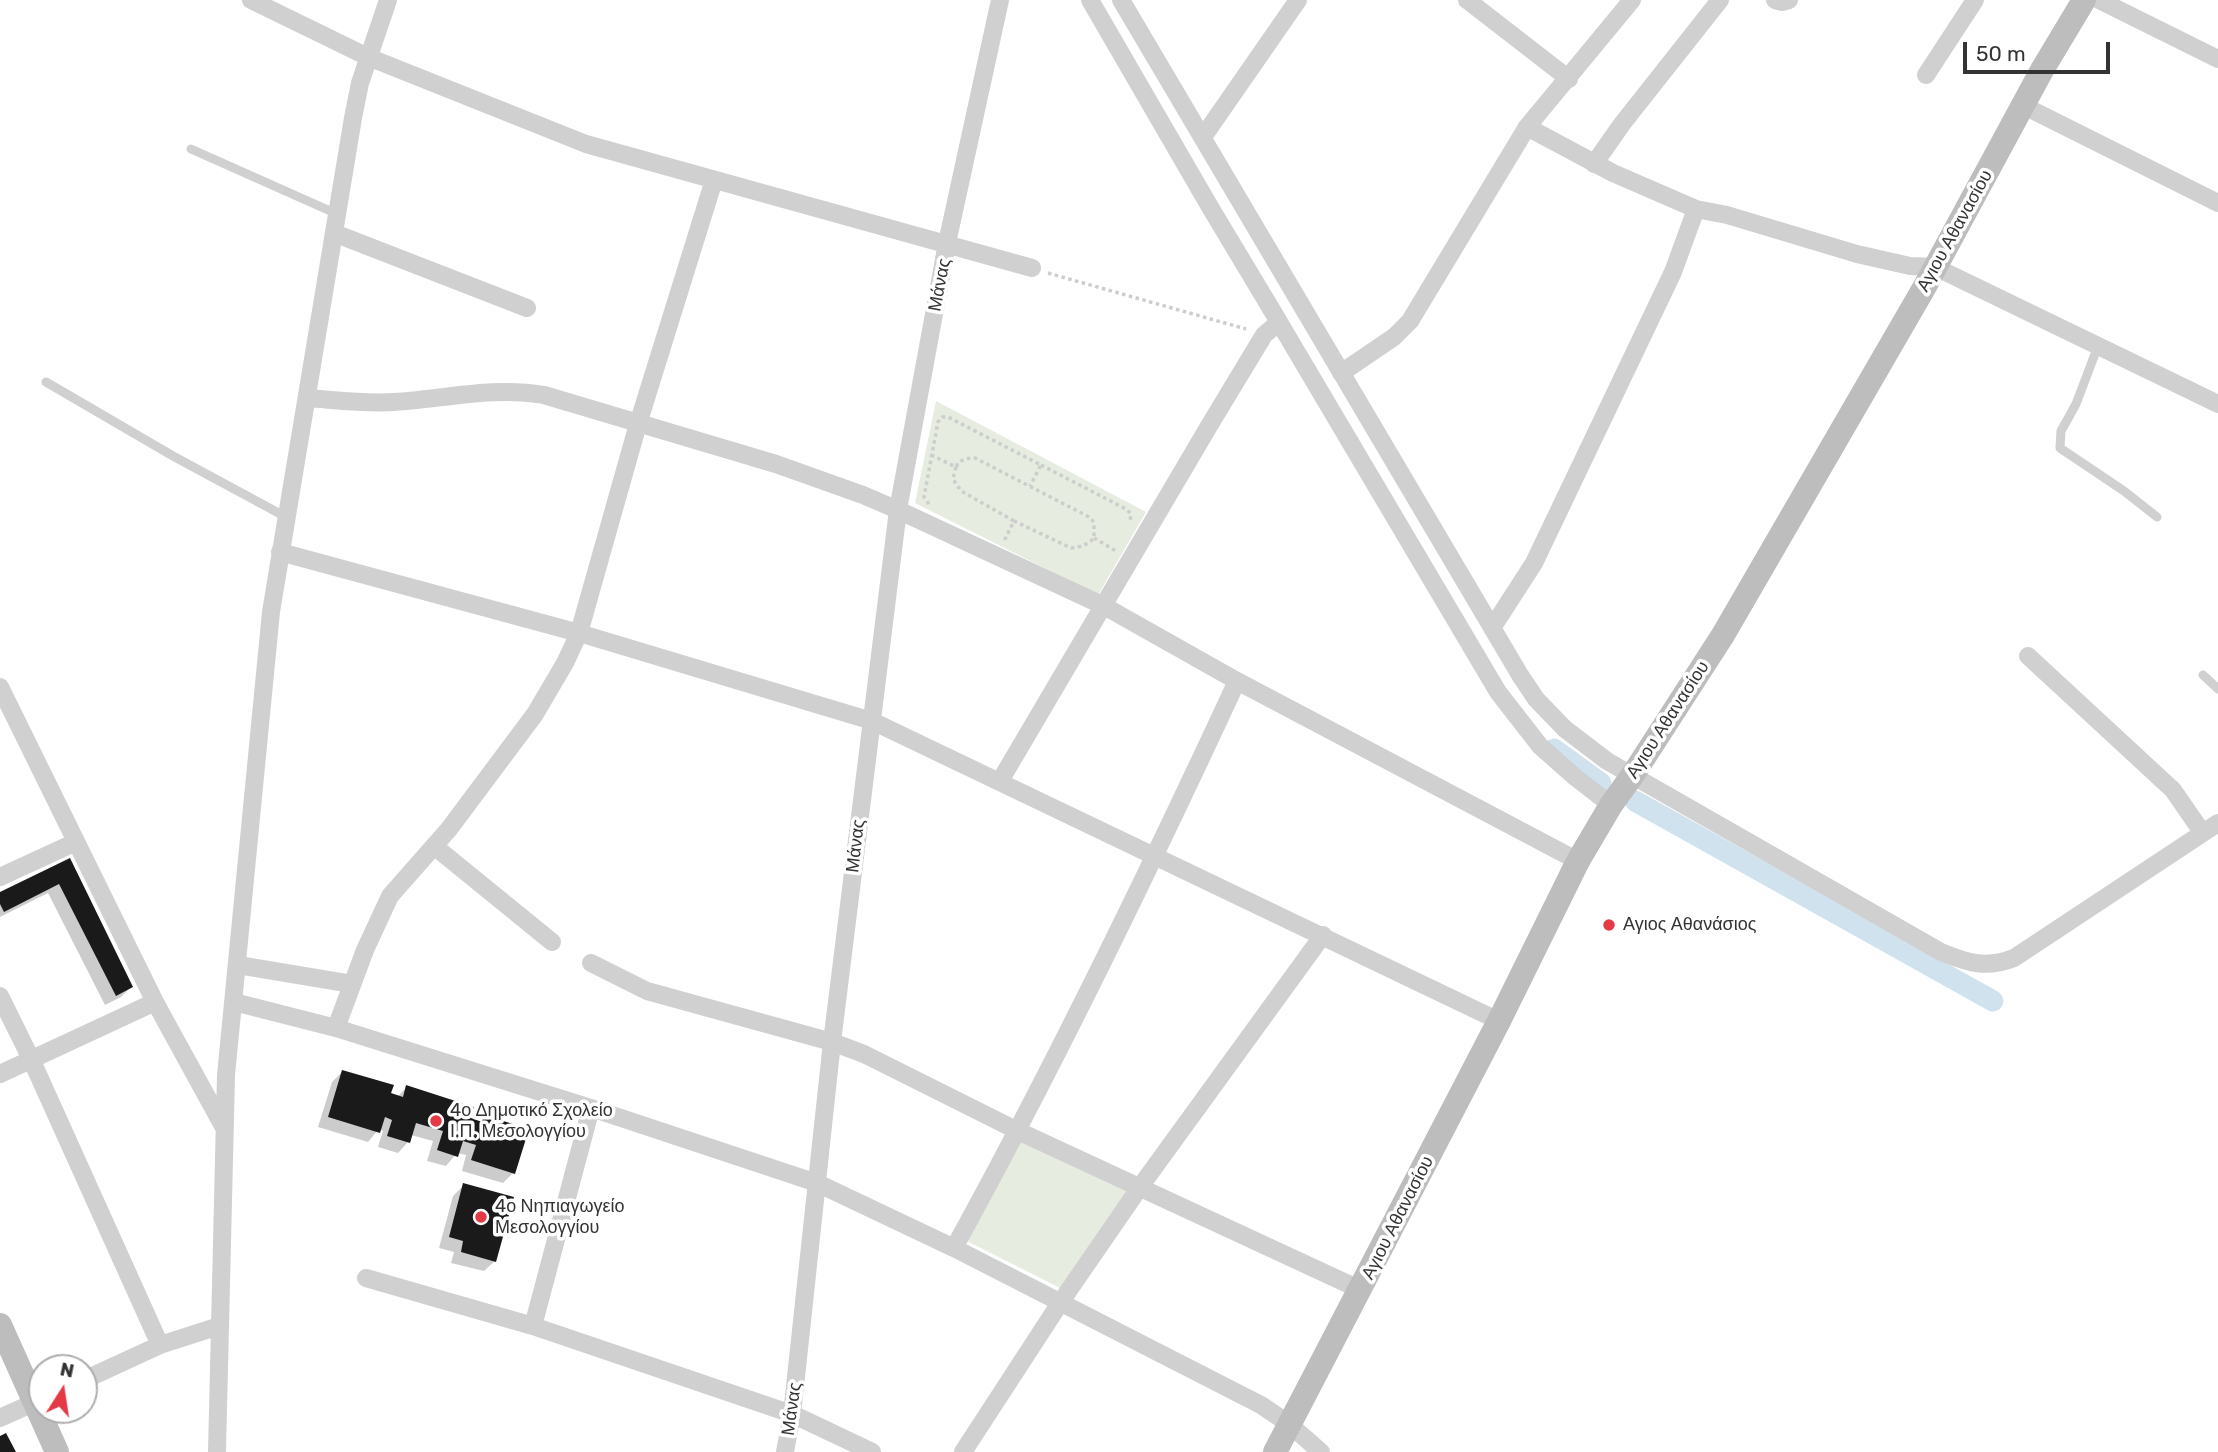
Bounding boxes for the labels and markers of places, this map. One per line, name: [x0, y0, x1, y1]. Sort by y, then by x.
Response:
place label: Αγιος Αθανάσιος: [1623, 914, 1756, 936]
marker: Αγιος Αθανάσιος: [1601, 917, 1617, 933]
place label: 4ο Δημοτικό Σχολείο Ι.Π. Μεσολογγίου: [450, 1100, 613, 1142]
marker: 4ο Δημοτικό Σχολείο Ι.Π. Μεσολογγίου: [428, 1113, 444, 1129]
place label: 4ο Νηπιαγωγείο Μεσολογγίου: [495, 1196, 625, 1238]
marker: 4ο Νηπιαγωγείο Μεσολογγίου: [473, 1209, 489, 1225]

